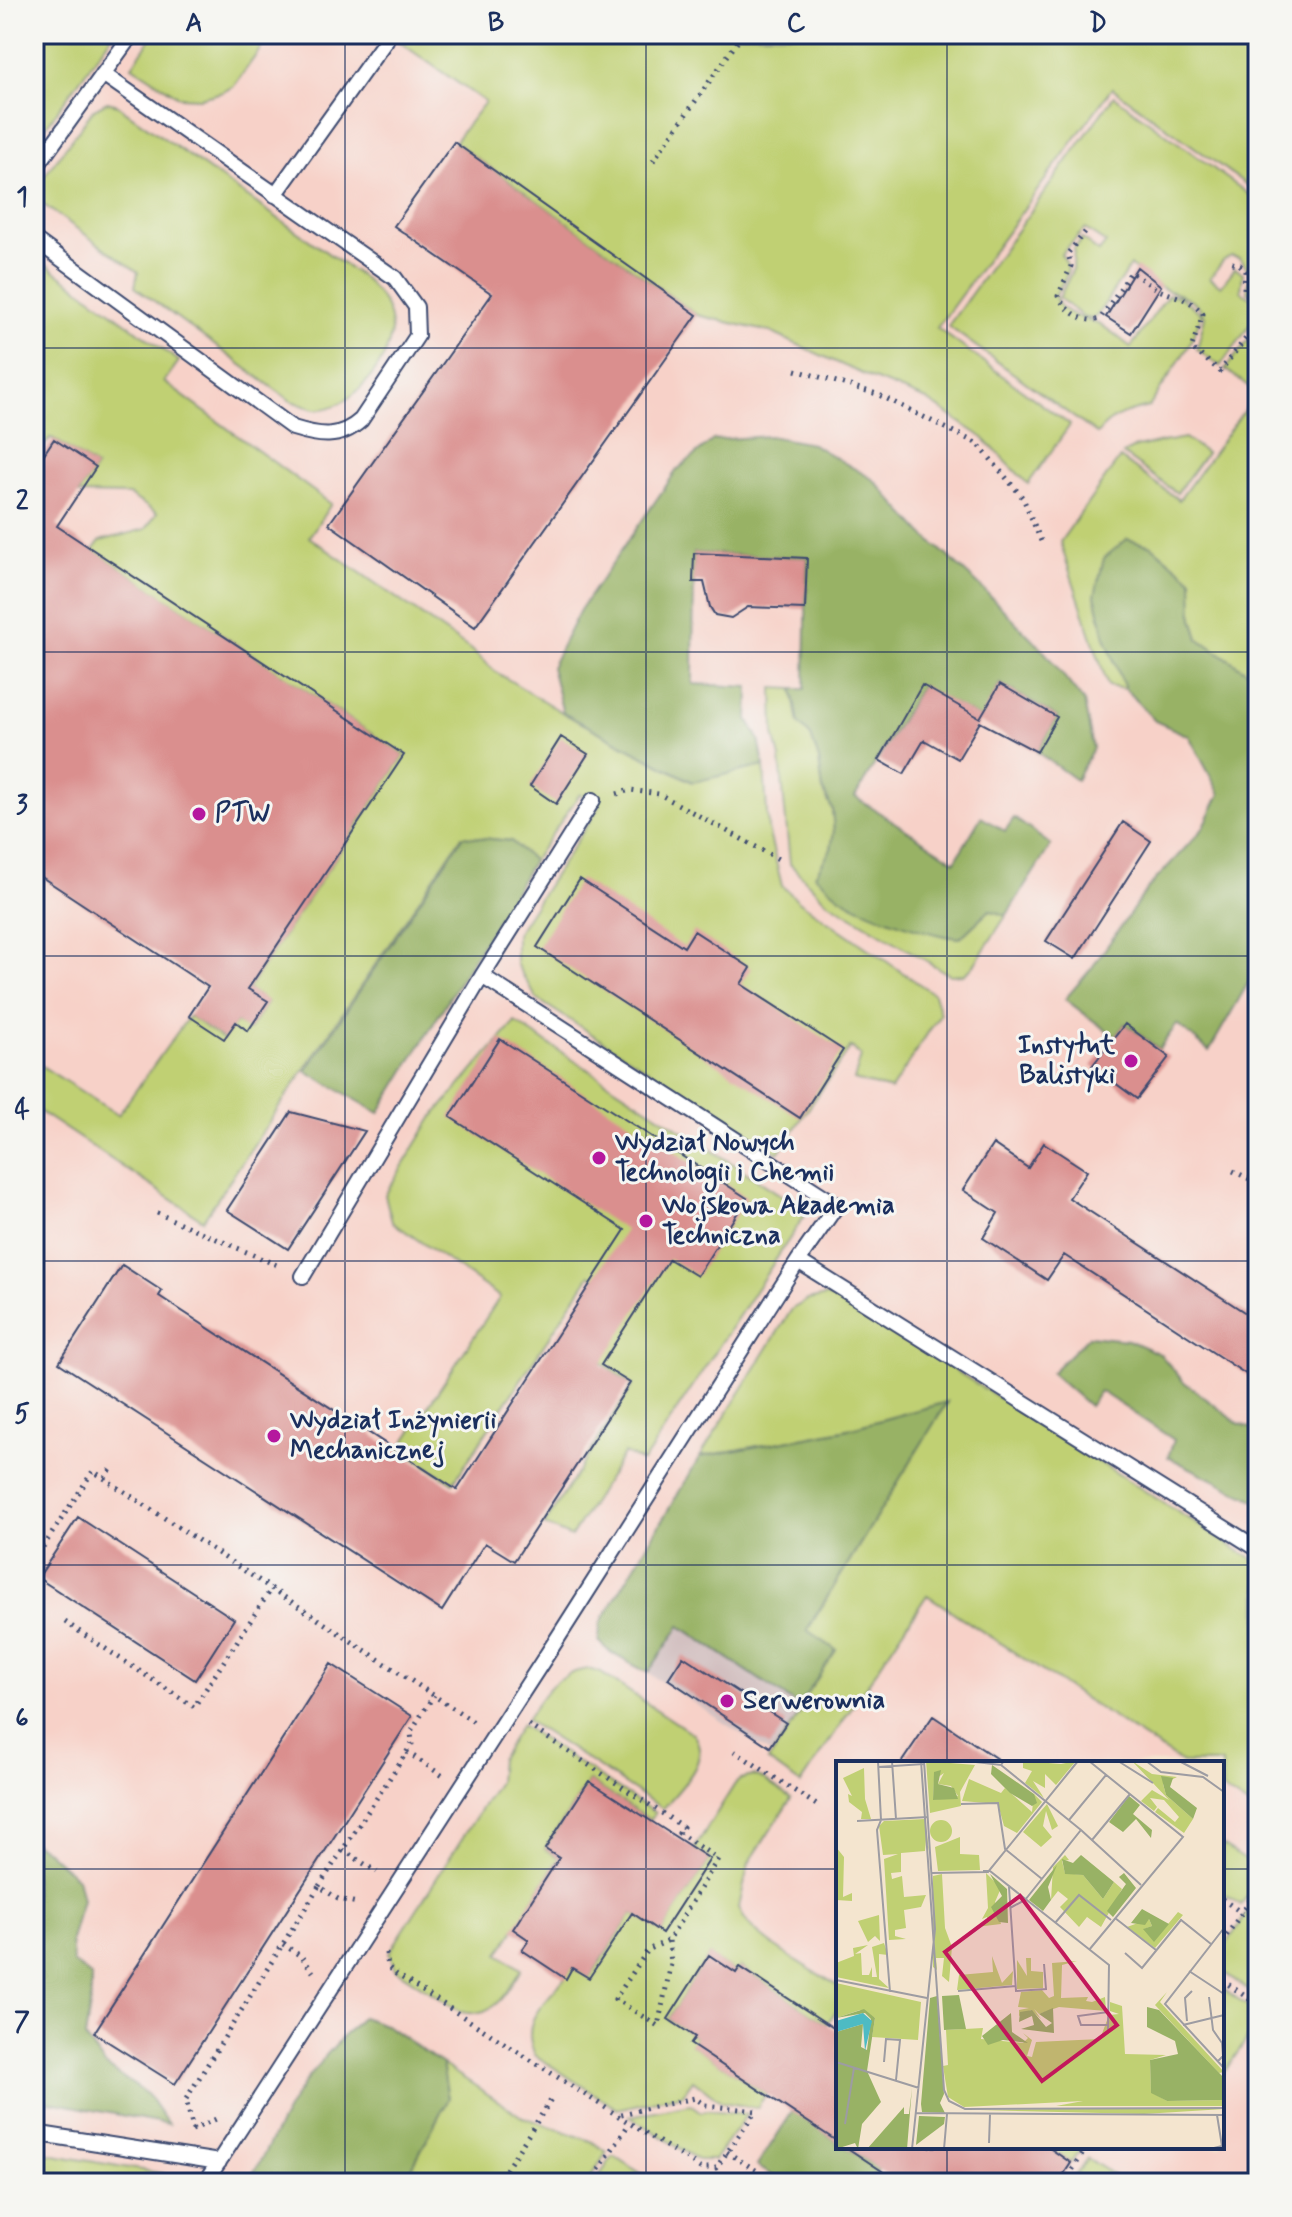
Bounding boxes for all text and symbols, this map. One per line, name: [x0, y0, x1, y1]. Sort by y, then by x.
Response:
text: A: [185, 7, 203, 41]
text: B: [488, 7, 504, 41]
text: C: [787, 7, 806, 41]
text: D: [1089, 7, 1107, 41]
text: 1: [16, 181, 28, 215]
text: 2: [16, 485, 29, 519]
text: 3: [16, 789, 28, 823]
place label: PTW: [215, 797, 270, 831]
marker: PTW: [190, 805, 208, 823]
place label: Instytut Balistyki: [1018, 1029, 1116, 1093]
marker: Instytut Balistyki: [1122, 1052, 1140, 1070]
text: 4: [14, 1094, 30, 1128]
place label: Wydział Nowych Technologii i Chemii: [614, 1126, 834, 1193]
marker: Wydział Nowych Technologii i Chemii: [590, 1149, 608, 1167]
place label: Wojskowa Akademia Techniczna: [661, 1189, 895, 1253]
marker: Wojskowa Akademia Techniczna: [637, 1212, 655, 1230]
text: 5: [14, 1398, 30, 1432]
place label: Wydział Inżynierii Mechanicznej: [289, 1404, 497, 1468]
marker: Wydział Inżynierii Mechanicznej: [265, 1427, 283, 1445]
place label: Serwerownia: [743, 1684, 885, 1718]
marker: Serwerownia: [718, 1692, 736, 1710]
text: 6: [15, 1702, 29, 1736]
inset map: [836, 1761, 1224, 2149]
text: 7: [14, 2006, 30, 2040]

